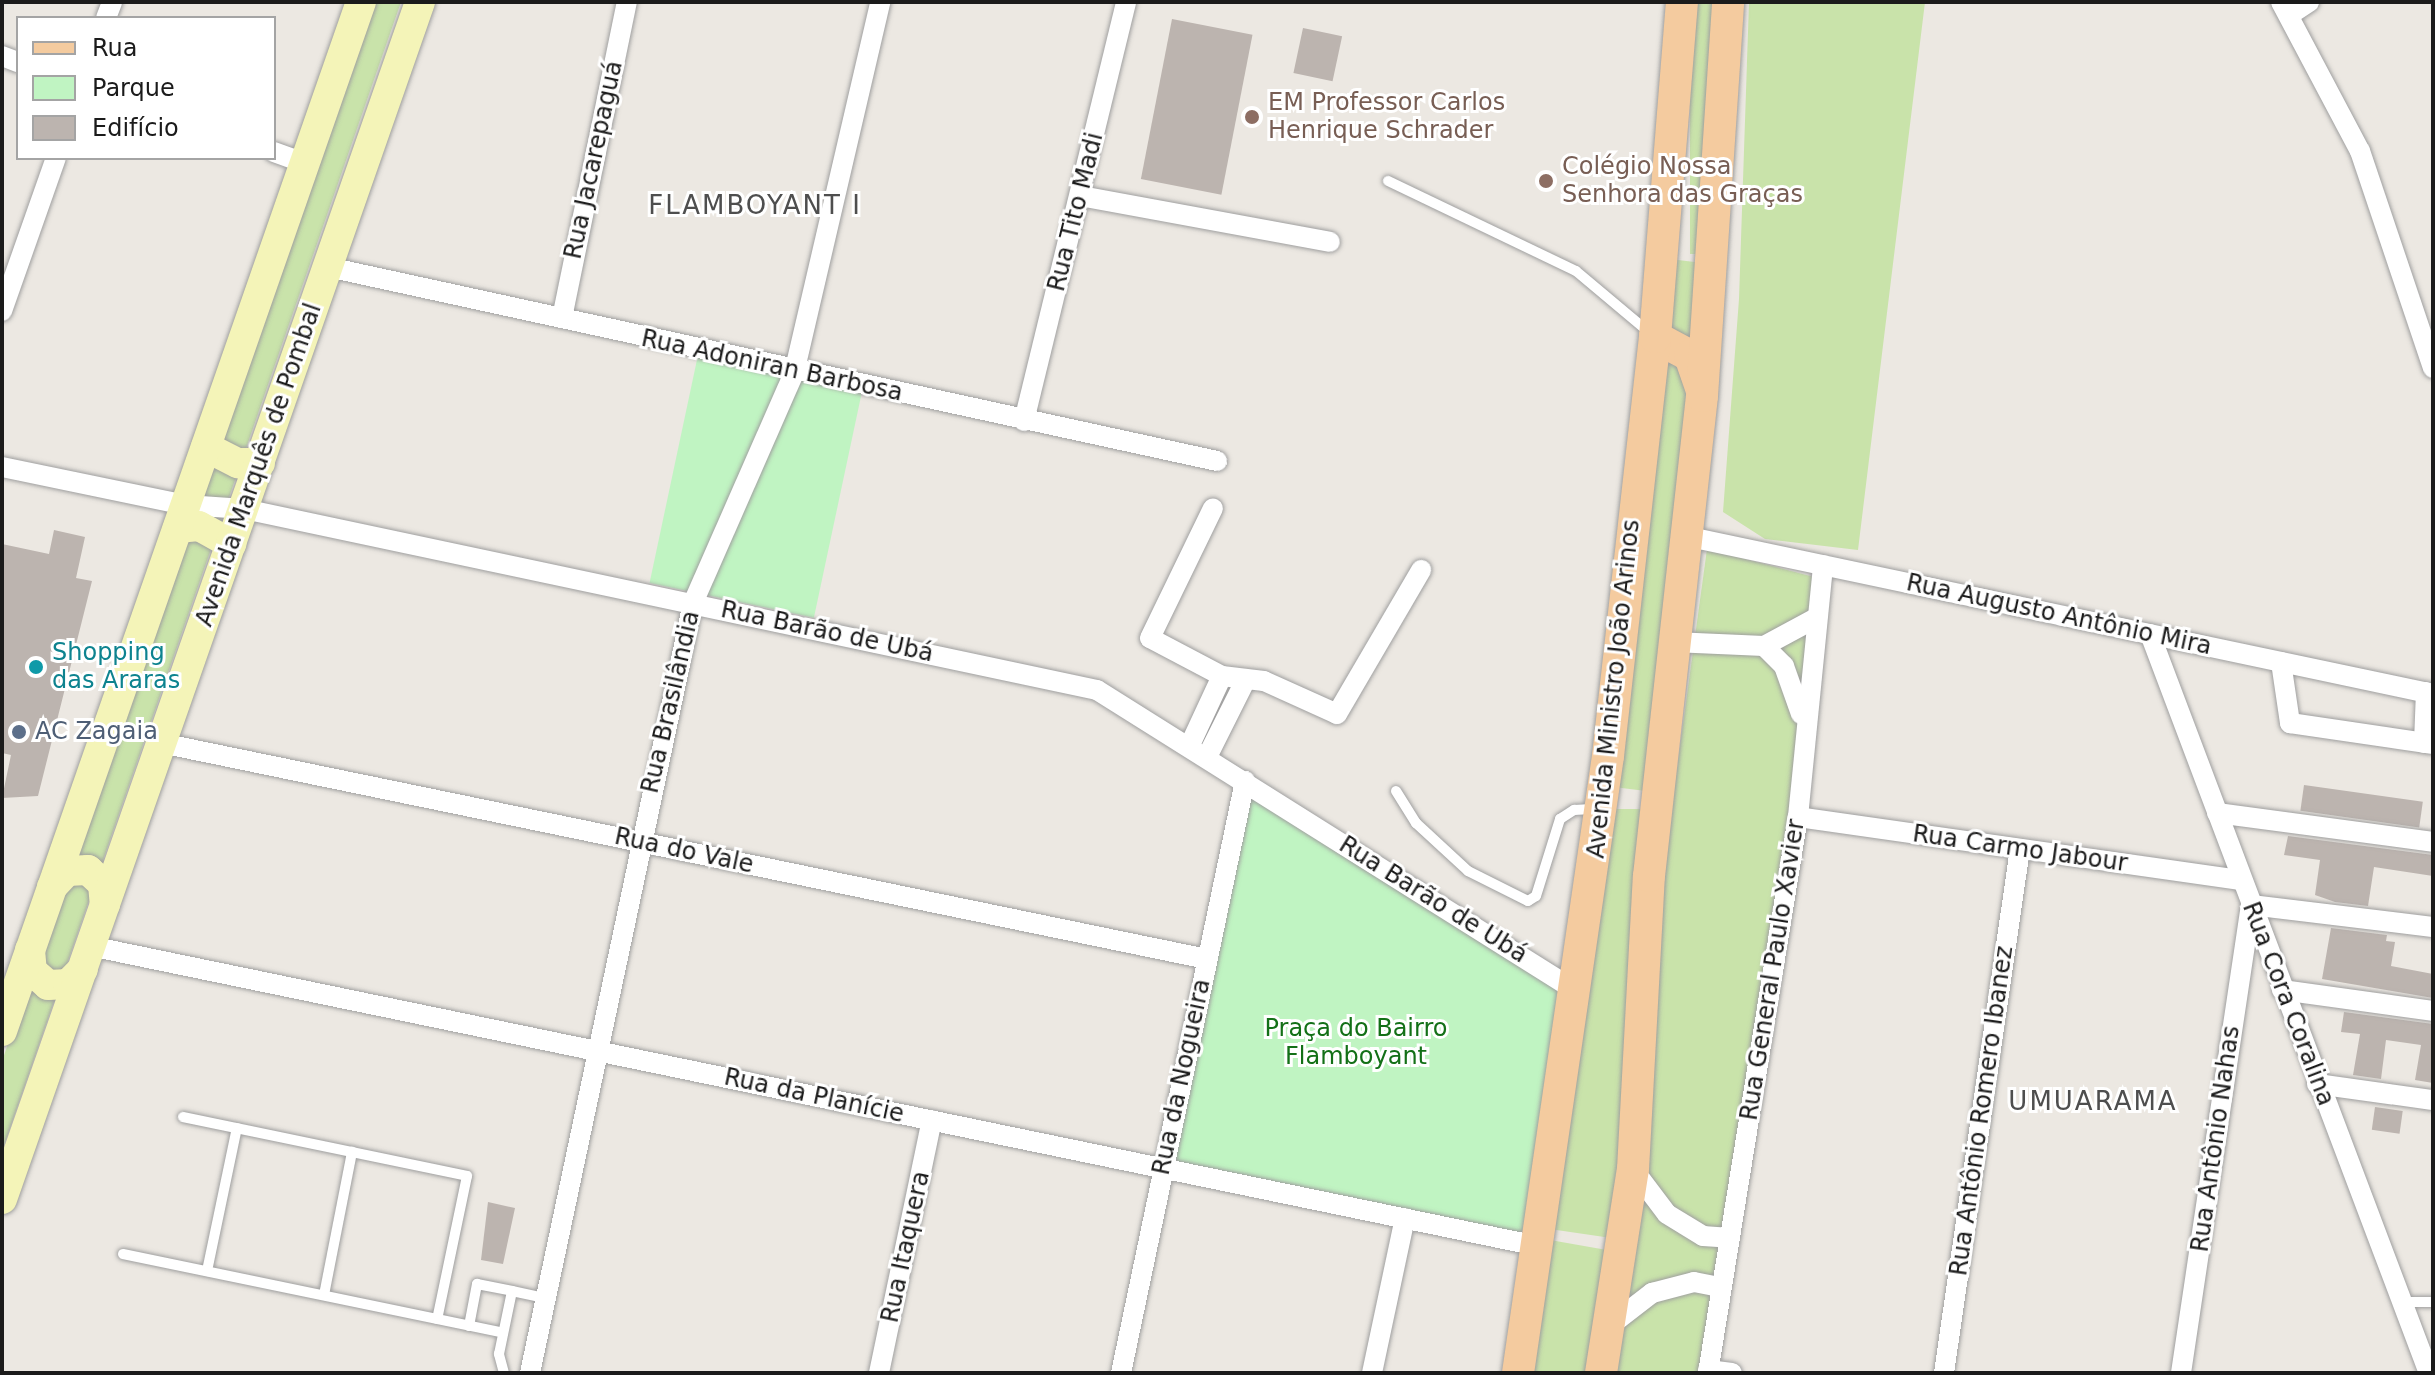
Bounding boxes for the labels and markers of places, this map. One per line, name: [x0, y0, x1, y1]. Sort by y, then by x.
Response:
place label: EM Professor Carlos Henrique Schrader: [1268, 89, 1505, 145]
marker: EM Professor Carlos Henrique Schrader: [1243, 108, 1261, 126]
place label: Colégio Nossa Senhora das Graças: [1562, 153, 1803, 209]
marker: Colégio Nossa Senhora das Graças: [1537, 172, 1555, 190]
place label: Shopping das Araras: [52, 639, 180, 695]
marker: Shopping das Araras: [27, 658, 45, 676]
place label: AC Zagaia: [35, 718, 158, 746]
marker: AC Zagaia: [10, 723, 28, 741]

